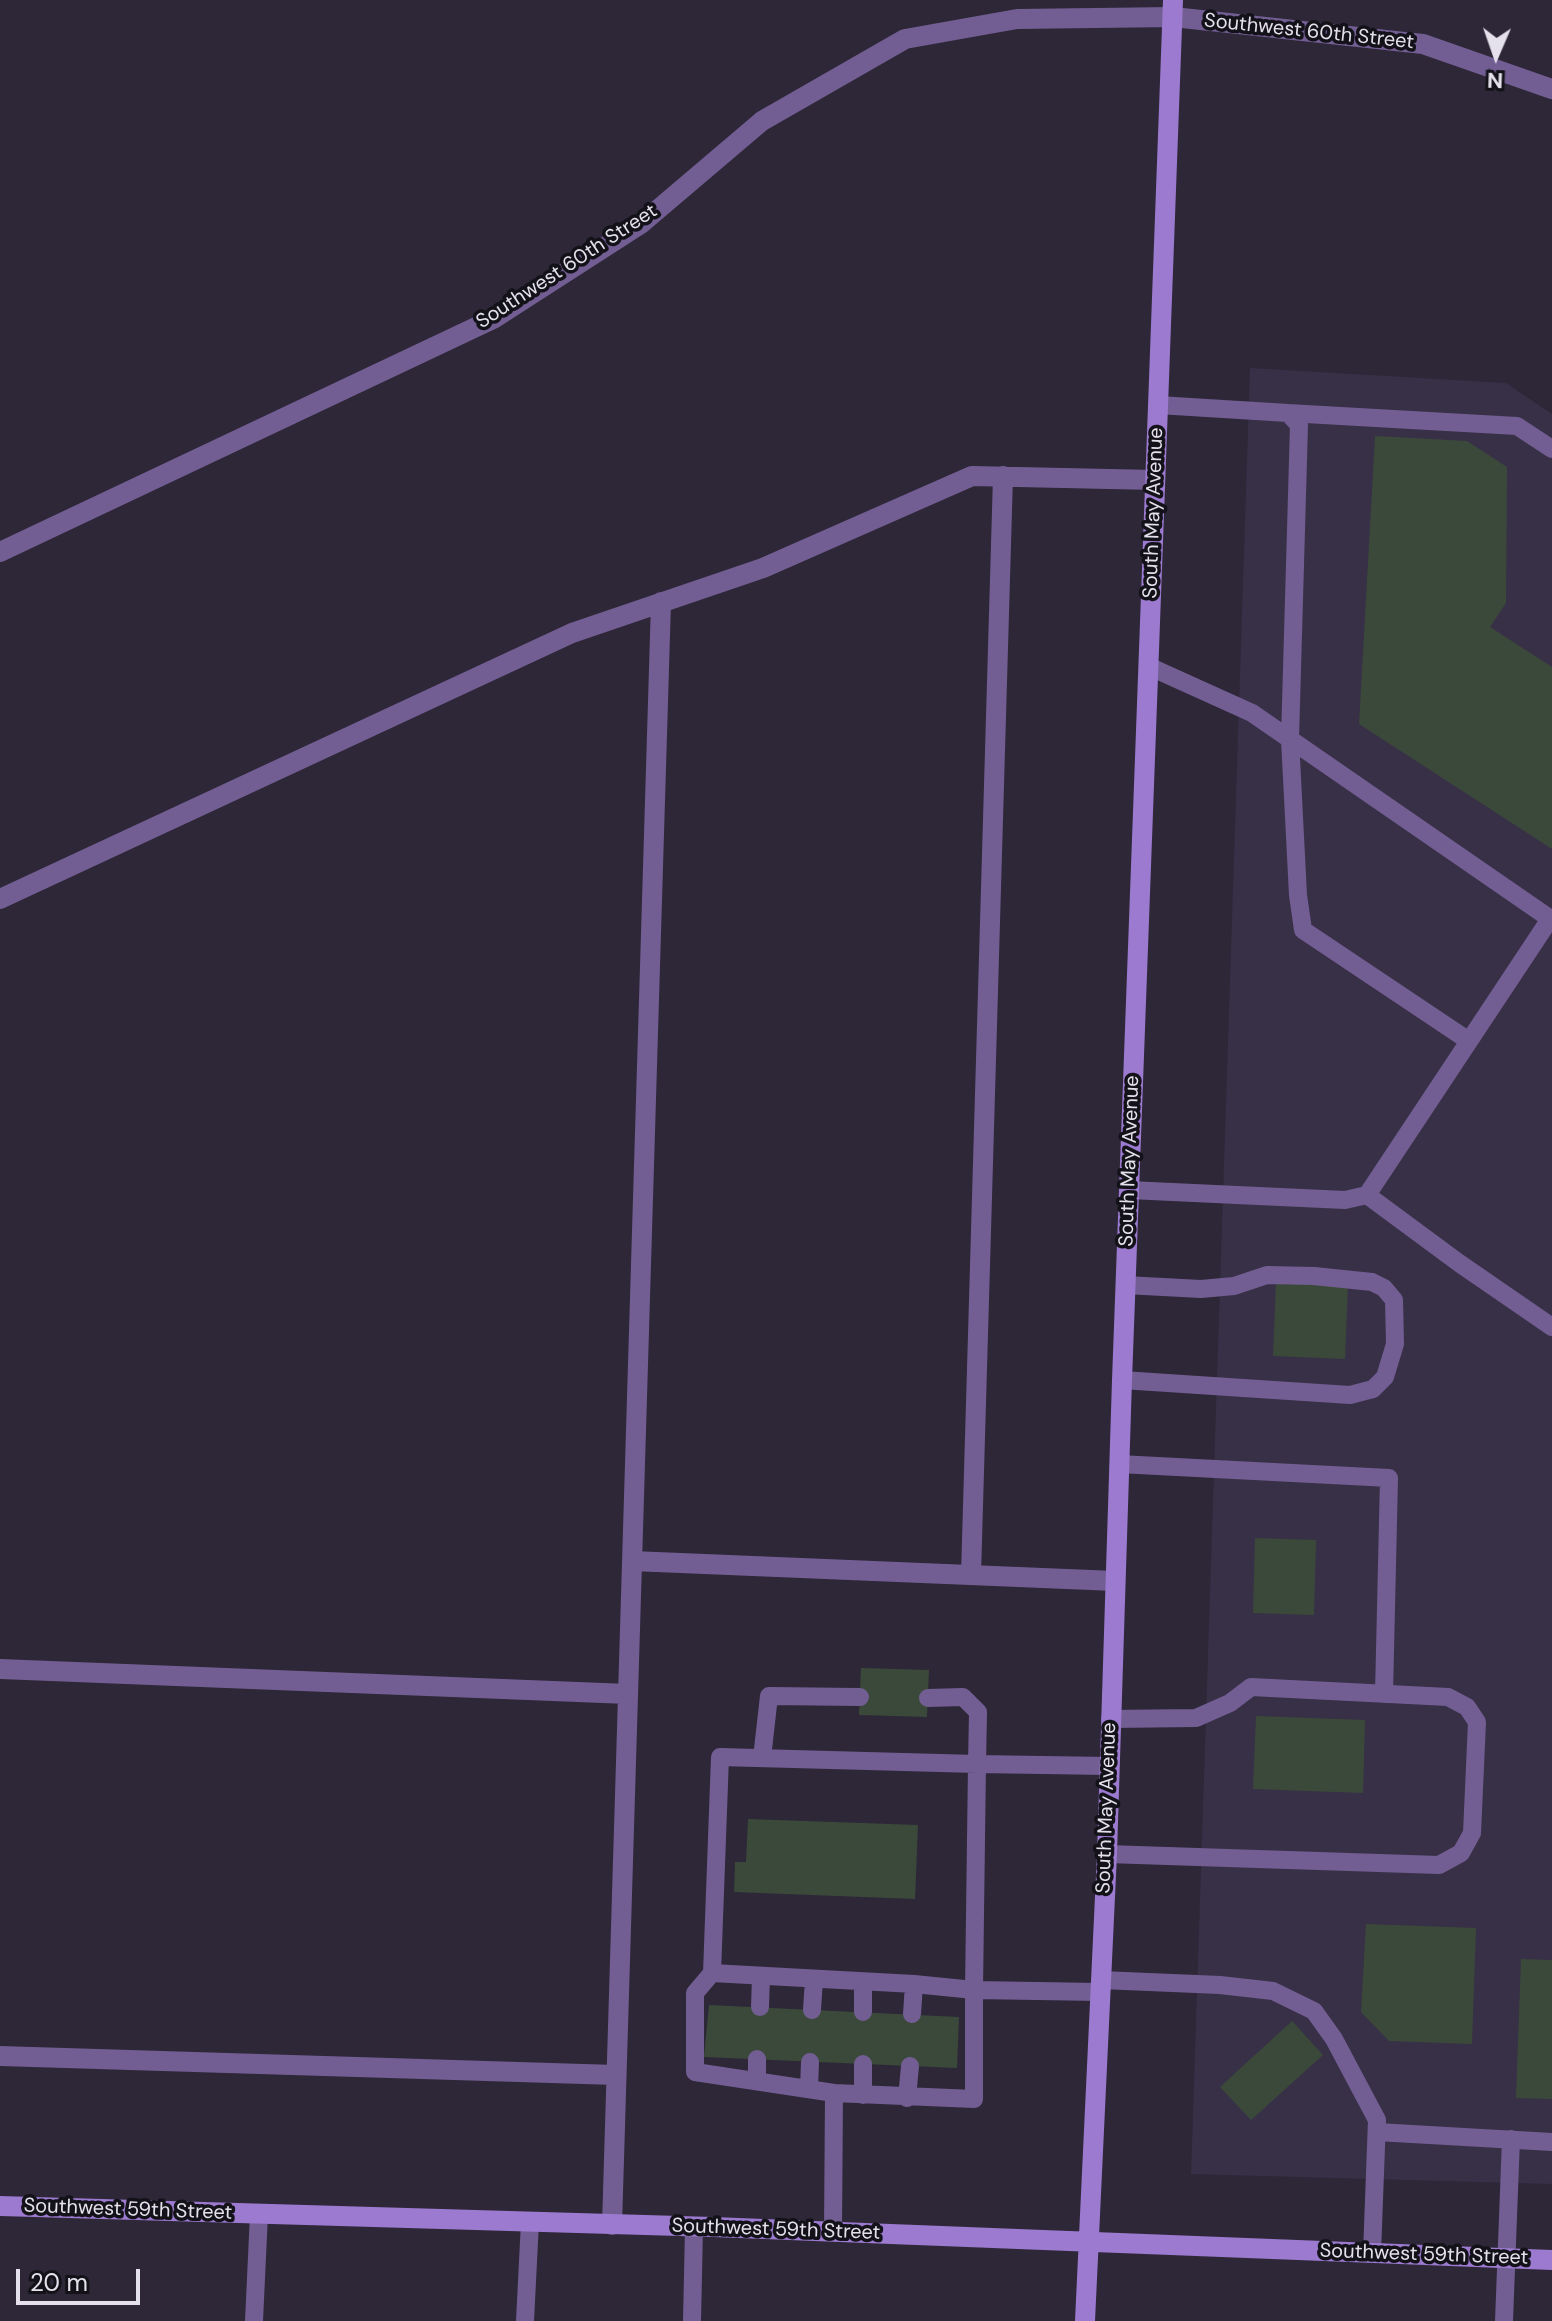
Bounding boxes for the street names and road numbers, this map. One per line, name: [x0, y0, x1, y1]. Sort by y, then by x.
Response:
street label: Southwest 60th Street: [1203, 9, 1415, 55]
street label: Southwest 60th Street: [472, 200, 662, 334]
street label: South May Avenue: [1139, 427, 1169, 599]
street label: South May Avenue: [1115, 1075, 1145, 1247]
street label: South May Avenue: [1092, 1722, 1122, 1894]
street label: Southwest 59th Street: [23, 2194, 233, 2226]
street label: Southwest 59th Street: [671, 2214, 881, 2246]
street label: Southwest 59th Street: [1319, 2239, 1529, 2271]

